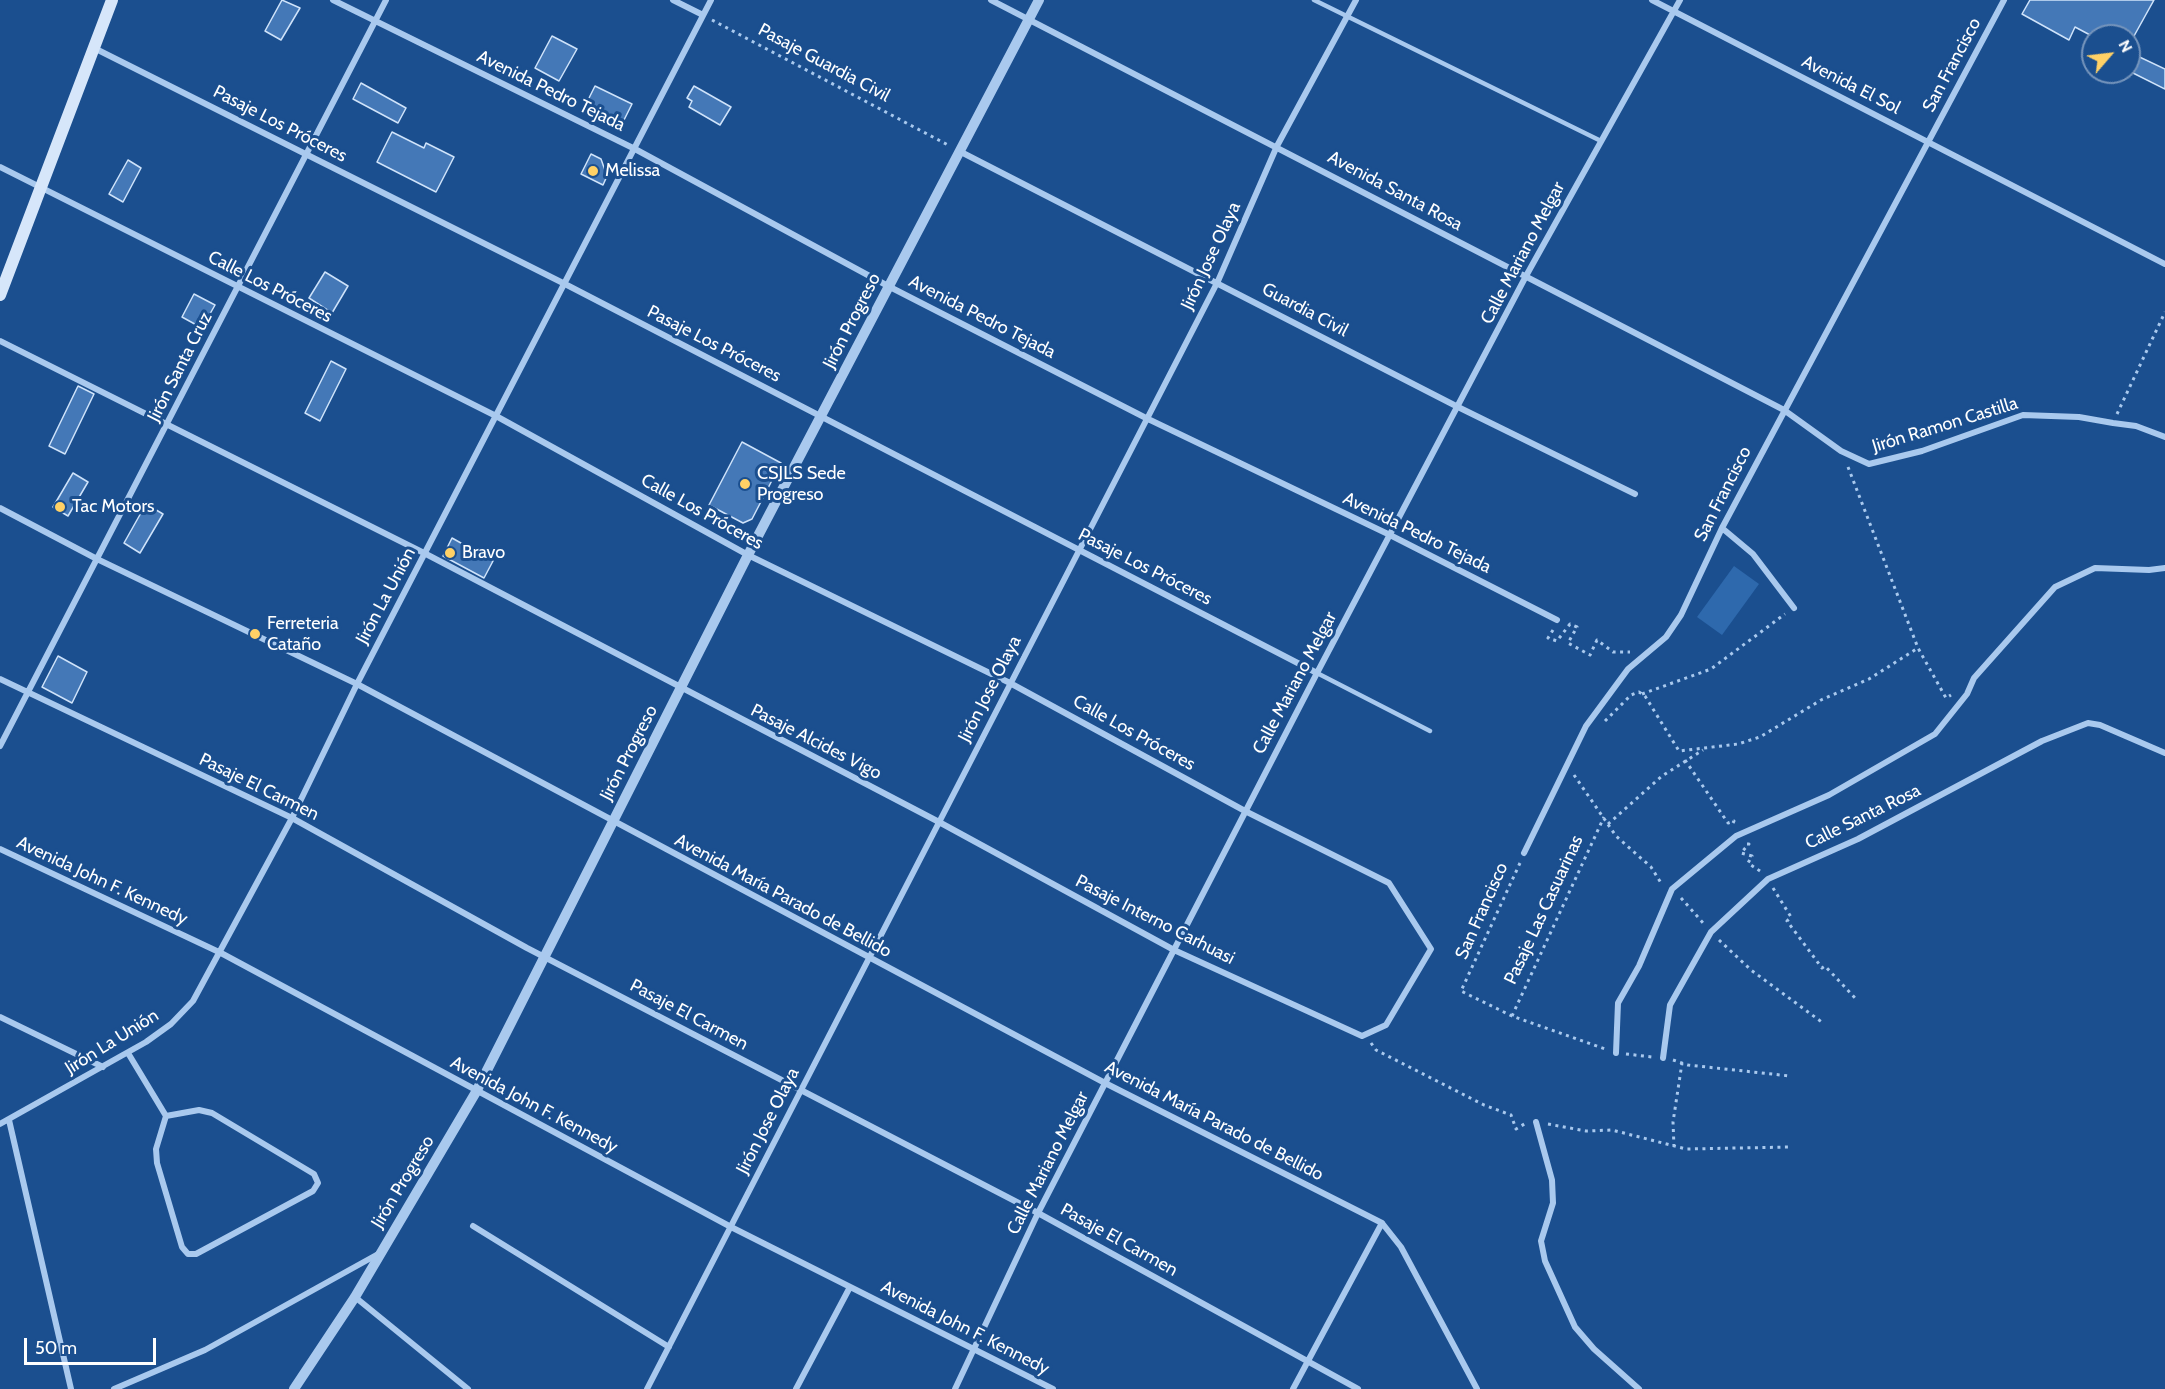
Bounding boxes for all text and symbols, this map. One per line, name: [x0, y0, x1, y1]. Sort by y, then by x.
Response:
street label: San Francisco: [1918, 14, 1986, 116]
street label: Pasaje Guardia Civil: [754, 19, 894, 107]
north arrow: [2081, 24, 2141, 84]
text: N: [2115, 37, 2137, 56]
street label: Avenida Pedro Tejada: [473, 46, 629, 136]
street label: Avenida El Sol: [1798, 51, 1904, 119]
street label: Pasaje Los Próceres: [210, 81, 350, 167]
street label: Avenida Santa Rosa: [1324, 146, 1466, 236]
place label: Melissa: [605, 160, 660, 182]
marker: Melissa: [586, 164, 600, 178]
street label: Calle Mariano Melgar: [1476, 178, 1570, 328]
street label: Jirón Jose Olaya: [1177, 199, 1245, 313]
street label: Calle Los Próceres: [204, 246, 336, 328]
street label: Jirón Progreso: [819, 270, 885, 372]
street label: Avenida Pedro Tejada: [905, 271, 1059, 363]
street label: Guardia Civil: [1258, 278, 1352, 342]
street label: Pasaje Los Próceres: [644, 301, 784, 387]
street label: Jirón Santa Cruz: [143, 309, 217, 425]
street label: Jirón Ramon Castilla: [1870, 393, 2020, 457]
street label: San Francisco: [1690, 443, 1756, 545]
place label: CSJLS Sede Progreso: [757, 463, 846, 506]
street label: Calle Los Próceres: [637, 469, 767, 555]
marker: CSJLS Sede Progreso: [738, 477, 752, 491]
street label: Avenida Pedro Tejada: [1339, 488, 1495, 578]
place label: Tac Motors: [72, 496, 155, 518]
marker: Tac Motors: [53, 500, 67, 514]
street label: Pasaje Los Próceres: [1075, 524, 1215, 610]
place label: Bravo: [462, 542, 505, 564]
street label: Jirón La Unión: [352, 544, 420, 648]
marker: Bravo: [443, 546, 457, 560]
street label: Calle Mariano Melgar: [1248, 608, 1342, 758]
place label: Ferreteria Cataño: [267, 613, 339, 656]
marker: Ferreteria Cataño: [248, 627, 262, 641]
street label: Jirón Jose Olaya: [954, 632, 1026, 746]
street label: Calle Los Próceres: [1069, 690, 1199, 776]
street label: Pasaje Alcides Vigo: [747, 700, 885, 784]
street label: Jirón Progreso: [596, 702, 662, 804]
street label: Pasaje El Carmen: [196, 749, 322, 825]
street label: Calle Santa Rosa: [1802, 780, 1924, 854]
street label: Avenida María Parado de Bellido: [671, 830, 895, 962]
street label: Avenida John F. Kennedy: [13, 832, 191, 930]
street label: Pasaje Las Casuarinas: [1500, 832, 1588, 988]
street label: San Francisco: [1451, 859, 1513, 963]
street label: Pasaje Interno Carhuasi: [1072, 871, 1238, 969]
street label: Pasaje El Carmen: [626, 975, 752, 1055]
street label: Jirón La Unión: [61, 1005, 163, 1079]
street label: Avenida John F. Kennedy: [447, 1052, 621, 1158]
street label: Avenida María Parado de Bellido: [1101, 1056, 1327, 1186]
street label: Jirón Jose Olaya: [732, 1064, 804, 1178]
street label: Calle Mariano Melgar: [1003, 1088, 1093, 1238]
street label: Jirón Progreso: [367, 1132, 439, 1232]
street label: Pasaje El Carmen: [1057, 1199, 1181, 1281]
street label: Avenida John F. Kennedy: [877, 1276, 1053, 1380]
scale bar: [27, 1326, 159, 1364]
text: 50 m: [35, 1337, 77, 1359]

